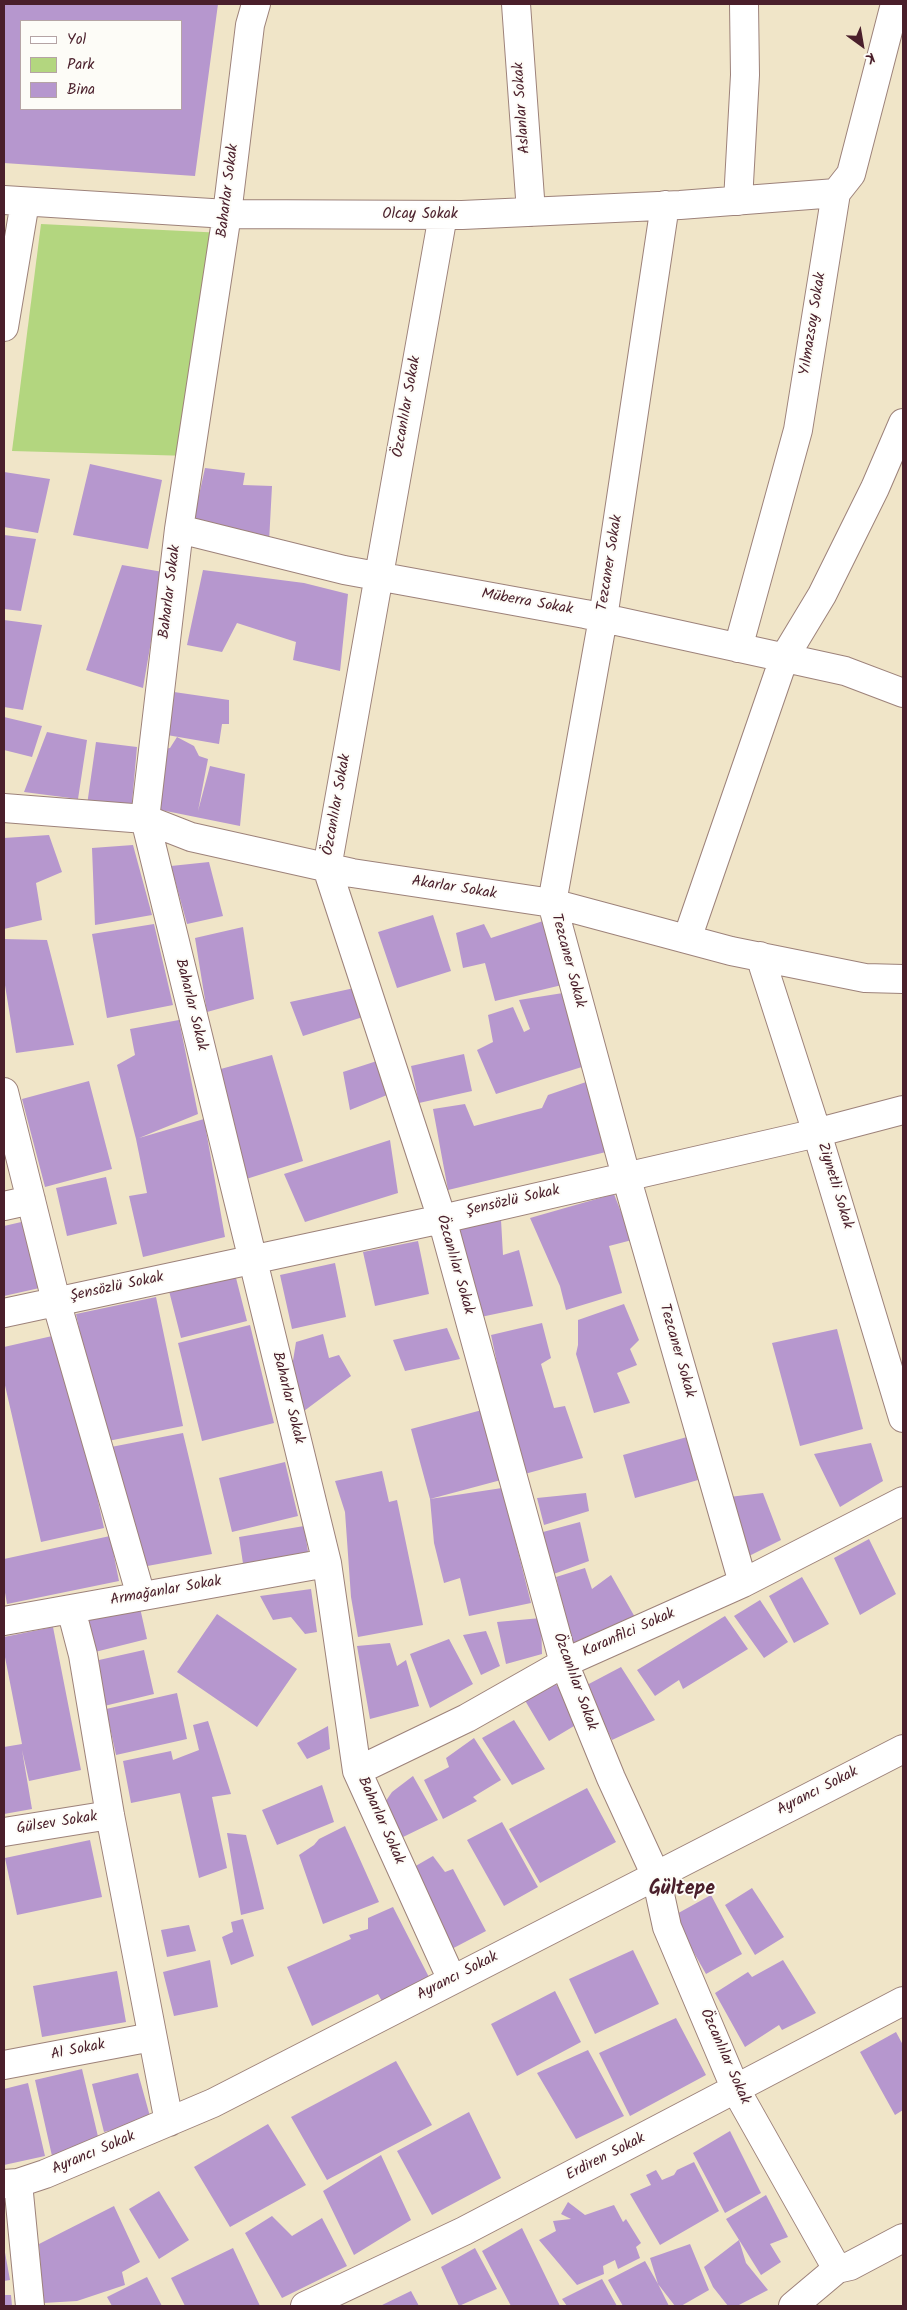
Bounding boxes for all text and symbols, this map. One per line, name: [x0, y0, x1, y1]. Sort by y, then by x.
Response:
legend: [20, 20, 182, 110]
north arrow: [837, 20, 887, 70]
text: Yol: [67, 28, 86, 52]
text: K: [861, 46, 879, 69]
text: Park: [67, 53, 94, 77]
street label: Aslanlar Sokak: [511, 62, 535, 154]
text: Bina: [67, 78, 95, 102]
street label: Baharlar Sokak: [214, 143, 244, 239]
street label: Olcay Sokak: [382, 206, 458, 224]
street label: Yılmazsoy Sokak: [797, 271, 831, 377]
street label: Özcanlılar Sokak: [390, 355, 426, 459]
street label: Tezcaner Sokak: [595, 514, 627, 612]
street label: Baharlar Sokak: [156, 544, 186, 640]
street label: Müberra Sokak: [480, 586, 574, 620]
street label: Özcanlılar Sokak: [320, 753, 356, 857]
street label: Akarlar Sokak: [410, 873, 498, 905]
street label: Tezcaner Sokak: [546, 912, 588, 1010]
street label: Baharlar Sokak: [170, 957, 210, 1053]
street label: Ziynetli Sokak: [812, 1141, 856, 1231]
street label: Şensözlü Sokak: [465, 1183, 561, 1221]
street label: Özcanlılar Sokak: [431, 1213, 477, 1317]
street label: Şensözlü Sokak: [69, 1269, 165, 1307]
street label: Tezcaner Sokak: [654, 1302, 698, 1400]
street label: Baharlar Sokak: [267, 1350, 307, 1446]
street label: Armağanlar Sokak: [109, 1573, 223, 1611]
street label: Karanfilci Sokak: [580, 1606, 678, 1662]
street label: Özcanlılar Sokak: [548, 1631, 600, 1733]
street label: Ayrancı Sokak: [774, 1764, 862, 1820]
street label: Baharlar Sokak: [353, 1774, 407, 1868]
street label: Gülsev Sokak: [15, 1809, 99, 1839]
district label: Gültepe: [649, 1879, 715, 1903]
street label: Ayrancı Sokak: [414, 1949, 502, 2005]
street label: Özcanlılar Sokak: [695, 2006, 753, 2108]
street label: Al Sokak: [49, 2037, 107, 2065]
street label: Ayrancı Sokak: [50, 2128, 138, 2180]
street label: Erdiren Sokak: [563, 2130, 649, 2186]

